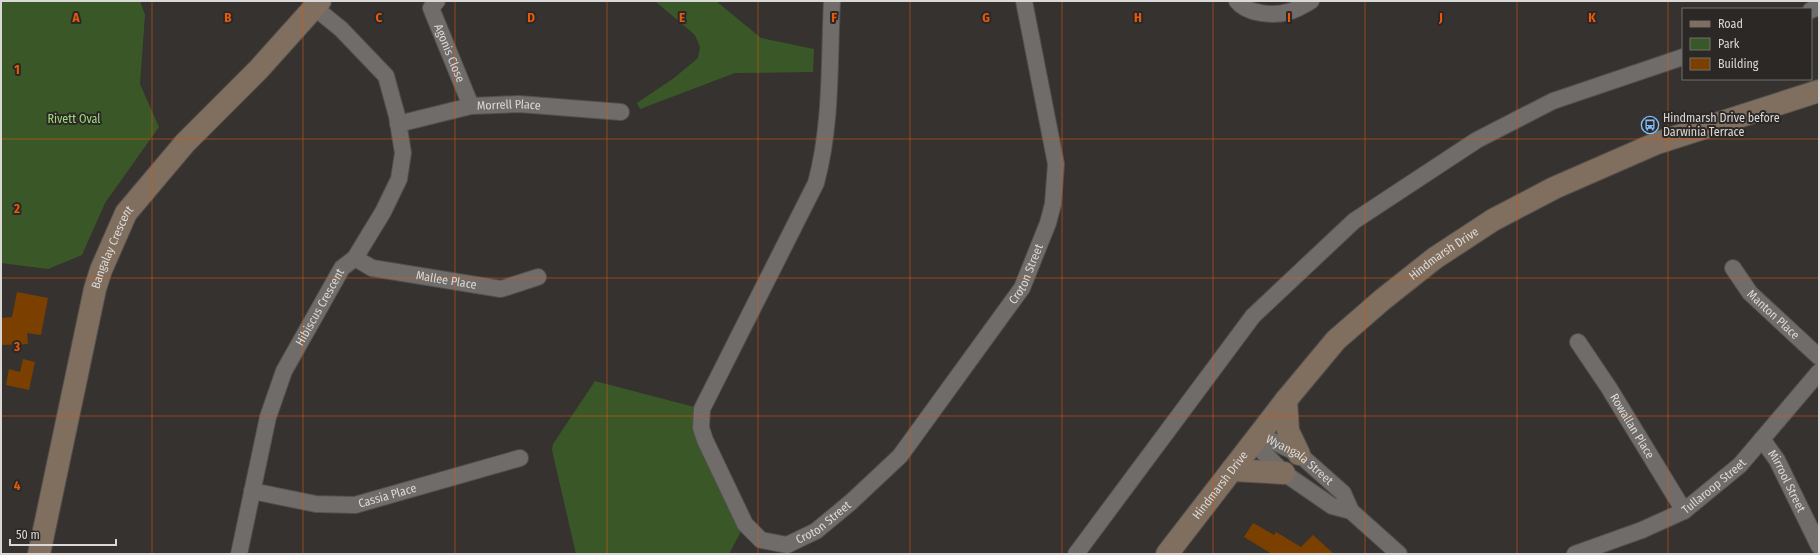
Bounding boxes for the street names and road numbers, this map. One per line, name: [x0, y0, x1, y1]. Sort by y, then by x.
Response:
street label: Agonis Close: [431, 22, 468, 85]
street label: Morrell Place: [476, 97, 541, 113]
street label: Bangalay Crescent: [89, 203, 136, 290]
street label: Hindmarsh Drive: [1406, 224, 1481, 283]
street label: Croton Street: [1006, 242, 1046, 307]
street label: Hibiscus Crescent: [293, 266, 347, 348]
street label: Mallee Place: [415, 268, 478, 292]
street label: Manton Place: [1744, 287, 1802, 342]
street label: Rowallan Place: [1607, 391, 1657, 461]
street label: Wyangala Street: [1264, 432, 1336, 488]
street label: Mirrool Street: [1765, 447, 1808, 514]
street label: Hindmarsh Drive: [1190, 448, 1251, 522]
street label: Tullaroop Street: [1679, 456, 1749, 517]
street label: Cassia Place: [357, 481, 418, 511]
street label: Croton Street: [793, 498, 854, 547]

